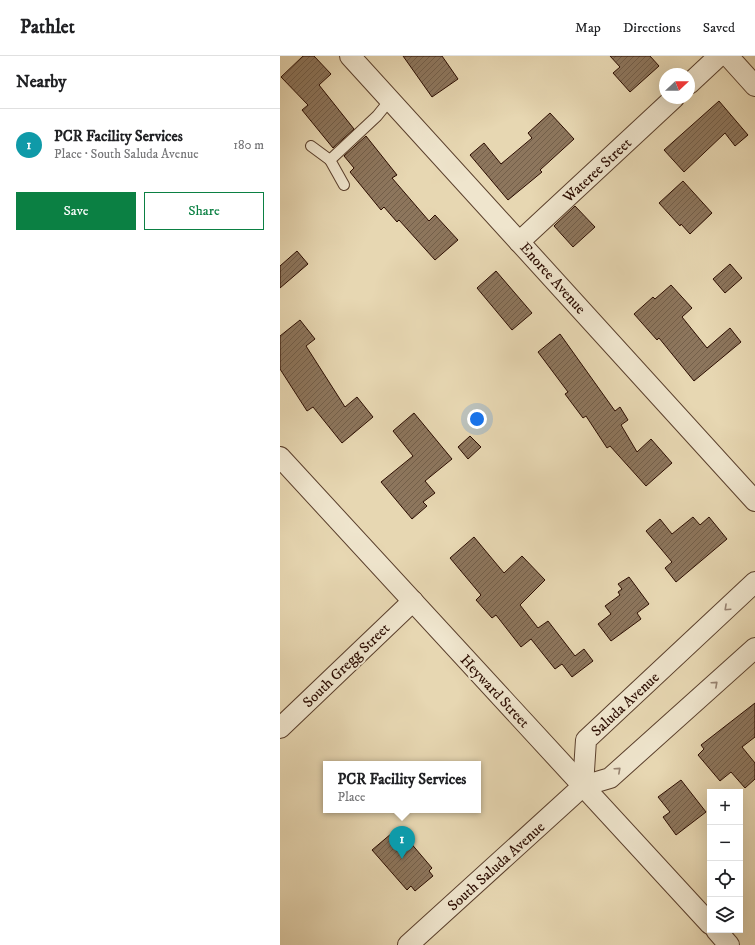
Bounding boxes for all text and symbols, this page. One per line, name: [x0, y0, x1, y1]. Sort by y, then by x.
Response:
text: Pathlet: [20, 16, 75, 39]
text: Map: [575, 19, 601, 37]
text: Directions: [623, 19, 681, 37]
text: Saved: [703, 19, 735, 37]
north arrow: [659, 68, 695, 104]
text: Nearby: [16, 71, 66, 93]
text: PCR Facility Services: [54, 127, 183, 146]
street label: Wateree Street: [558, 134, 636, 208]
text: 1: [27, 137, 31, 153]
text: 180 m: [233, 137, 264, 153]
text: Place · South Saluda Avenue: [54, 146, 199, 162]
button: Save: [16, 192, 136, 230]
button: Share: [144, 192, 264, 230]
street label: Enoree Avenue: [515, 238, 590, 318]
your location: [467, 409, 487, 429]
one-way arrow: [724, 604, 731, 611]
street label: South Gregg Street: [299, 619, 394, 712]
street label: Heyward Street: [456, 651, 534, 732]
street label: Saluda Avenue: [587, 668, 663, 741]
one-way arrow: [710, 681, 718, 688]
popup: [323, 761, 481, 813]
one-way arrow: [613, 768, 621, 775]
text: PCR Facility Services: [338, 770, 466, 789]
text: Place: [338, 789, 366, 805]
map controls: [707, 789, 743, 933]
button: +: [707, 789, 743, 825]
street label: South Saluda Avenue: [444, 818, 549, 915]
button: −: [707, 825, 743, 861]
pin: 1: [389, 826, 415, 859]
button: locate: [707, 861, 743, 897]
button: layers: [707, 897, 743, 933]

